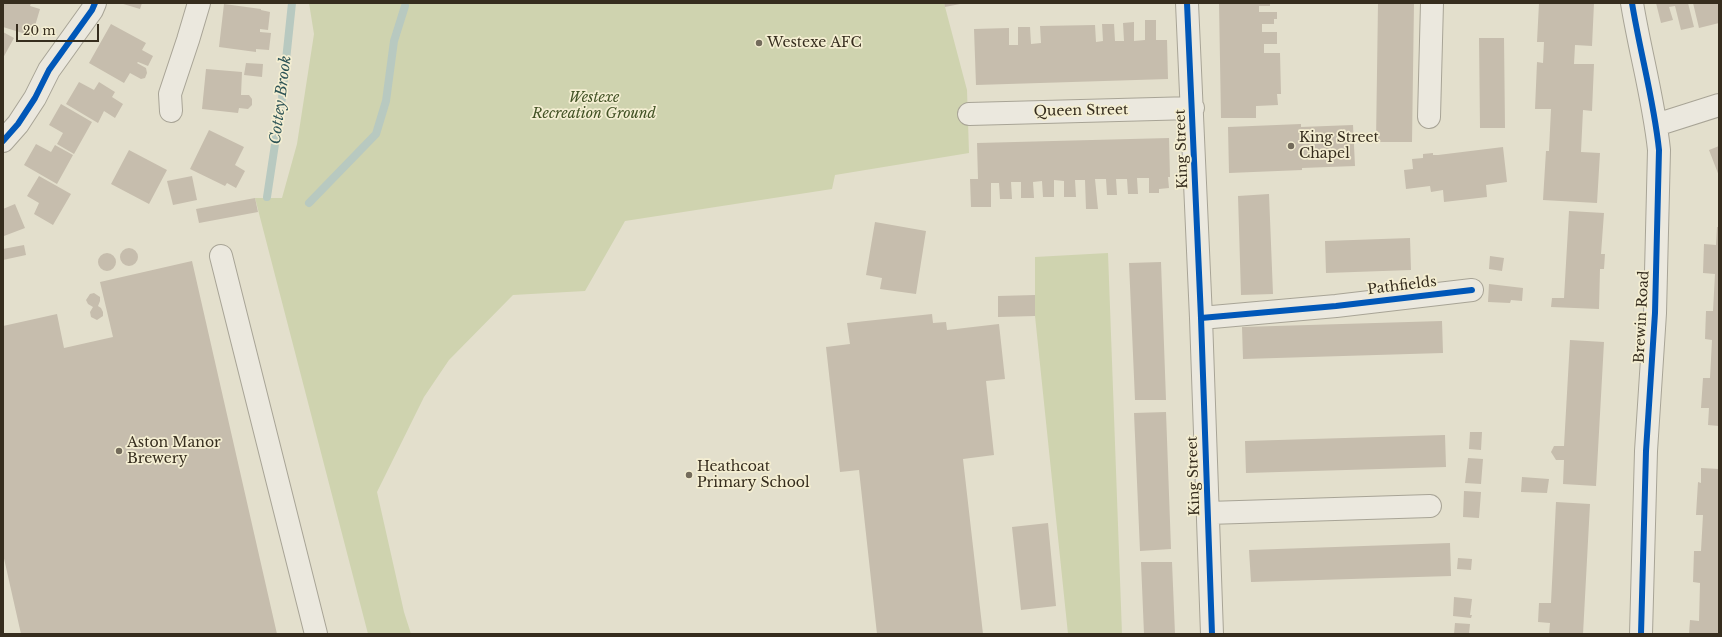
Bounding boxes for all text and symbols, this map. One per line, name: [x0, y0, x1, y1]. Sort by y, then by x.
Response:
scale bar: [18, 16, 101, 42]
text: 20 m: [23, 23, 55, 38]
place label: Westexe AFC: [767, 35, 862, 51]
marker: Westexe AFC: [754, 38, 764, 48]
water label: Cottey Brook: [267, 55, 295, 145]
park label: Westexe Recreation Ground: [532, 90, 656, 122]
street label: Queen Street: [1034, 102, 1128, 120]
street label: King Street: [1172, 109, 1192, 189]
place label: King Street Chapel: [1299, 130, 1379, 162]
marker: King Street Chapel: [1286, 141, 1296, 151]
street label: Brewin Road: [1631, 270, 1653, 364]
street label: Pathfields: [1366, 273, 1438, 299]
place label: Aston Manor Brewery: [127, 435, 221, 468]
street label: King Street: [1184, 436, 1204, 516]
marker: Aston Manor Brewery: [114, 446, 124, 456]
place label: Heathcoat Primary School: [697, 459, 810, 492]
marker: Heathcoat Primary School: [684, 470, 694, 480]

